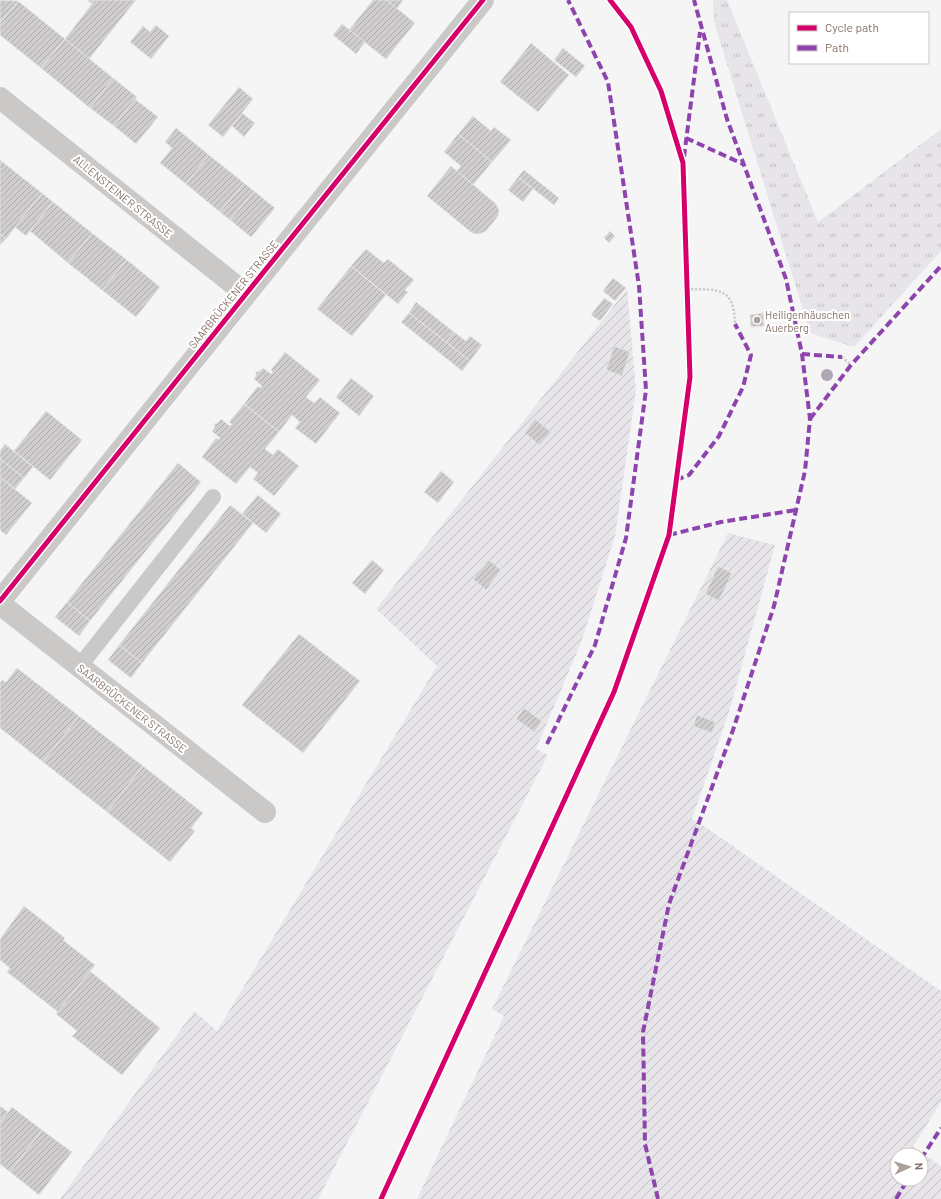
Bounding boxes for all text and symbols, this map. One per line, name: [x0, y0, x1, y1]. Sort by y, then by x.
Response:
legend: [789, 12, 929, 64]
text: Cycle path: [825, 20, 879, 34]
text: Path: [825, 40, 849, 54]
street label: ALLENSTEINER STRASSE: [71, 152, 175, 240]
street label: SAARBRÜCKENER STRASSE: [185, 236, 281, 351]
place label: Heiligenhäuschen Auerberg: [765, 308, 850, 334]
marker: Heiligenhäuschen Auerberg: [752, 315, 762, 325]
street label: SAARBRÜCKENER STRASSE: [75, 660, 190, 755]
north arrow: [889, 1147, 929, 1187]
text: N: [913, 1162, 926, 1170]

